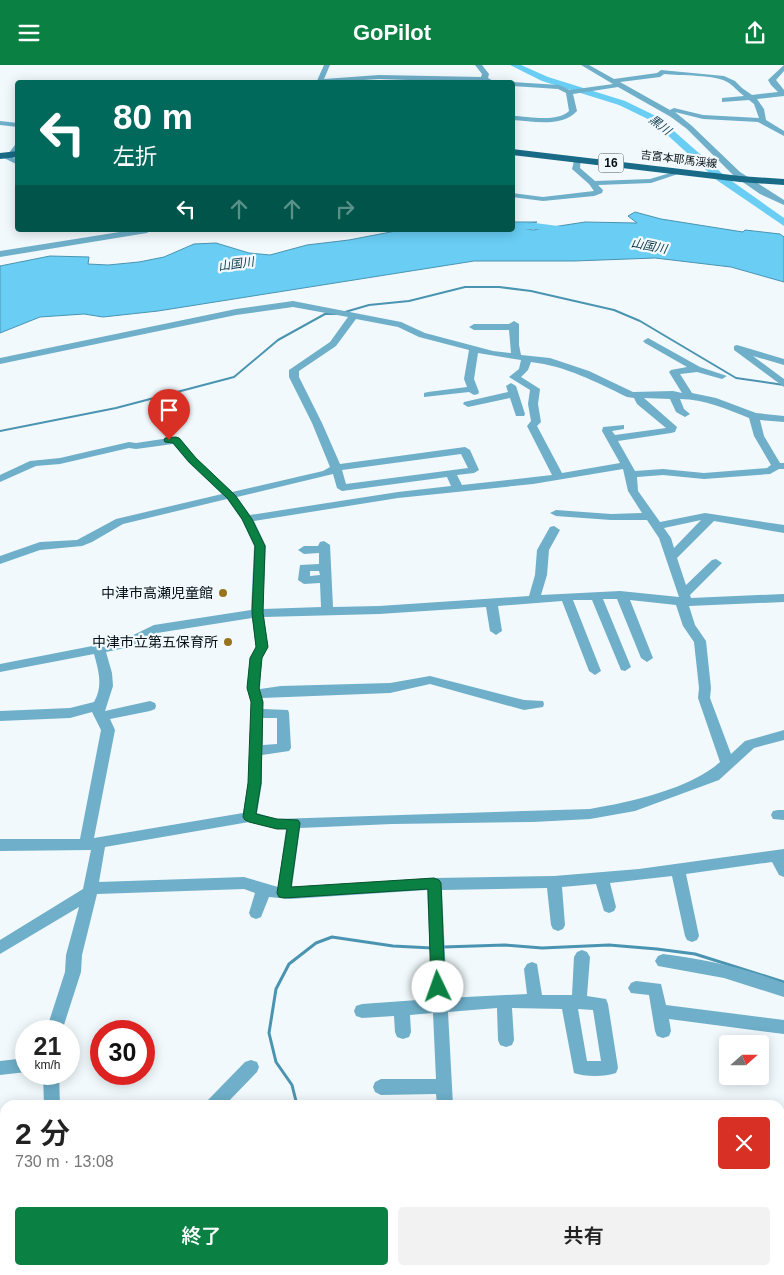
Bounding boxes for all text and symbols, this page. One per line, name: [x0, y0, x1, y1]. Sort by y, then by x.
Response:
icon: menu: [15, 19, 43, 47]
icon: share: [741, 19, 769, 47]
text: GoPilot: [353, 20, 431, 45]
text: 80 m: [113, 97, 193, 136]
icon: left: [30, 100, 95, 165]
water label: 黒川: [646, 112, 675, 139]
text: 左折: [113, 144, 157, 169]
street label: 吉富本耶馬渓線: [640, 148, 718, 170]
road number: 16: [598, 154, 624, 173]
icon: left: [172, 195, 200, 223]
icon: ahead: [225, 195, 253, 223]
icon: ahead: [278, 195, 306, 223]
icon: right: [331, 195, 359, 223]
water label: 山国川: [630, 236, 670, 257]
water label: 山国川: [217, 254, 257, 273]
pin: [148, 389, 190, 440]
icon: arrive: [155, 396, 183, 424]
place label: 中津市高瀬児童館: [101, 585, 213, 601]
marker: 中津市高瀬児童館: [217, 587, 229, 599]
place label: 中津市立第五保育所: [92, 634, 218, 650]
marker: 中津市立第五保育所: [222, 636, 234, 648]
position arrow: [411, 960, 463, 1012]
speed limit sign: 30: [90, 1020, 155, 1085]
text: 21: [34, 1032, 61, 1060]
north arrow: [719, 1035, 769, 1085]
map controls: [719, 1035, 769, 1085]
text: km/h: [34, 1058, 61, 1072]
text: 2 分: [15, 1117, 70, 1150]
button: close: [718, 1117, 770, 1169]
text: 730 m · 13:08: [15, 1153, 114, 1170]
button: 終了: [15, 1207, 388, 1265]
button: 共有: [398, 1207, 770, 1265]

